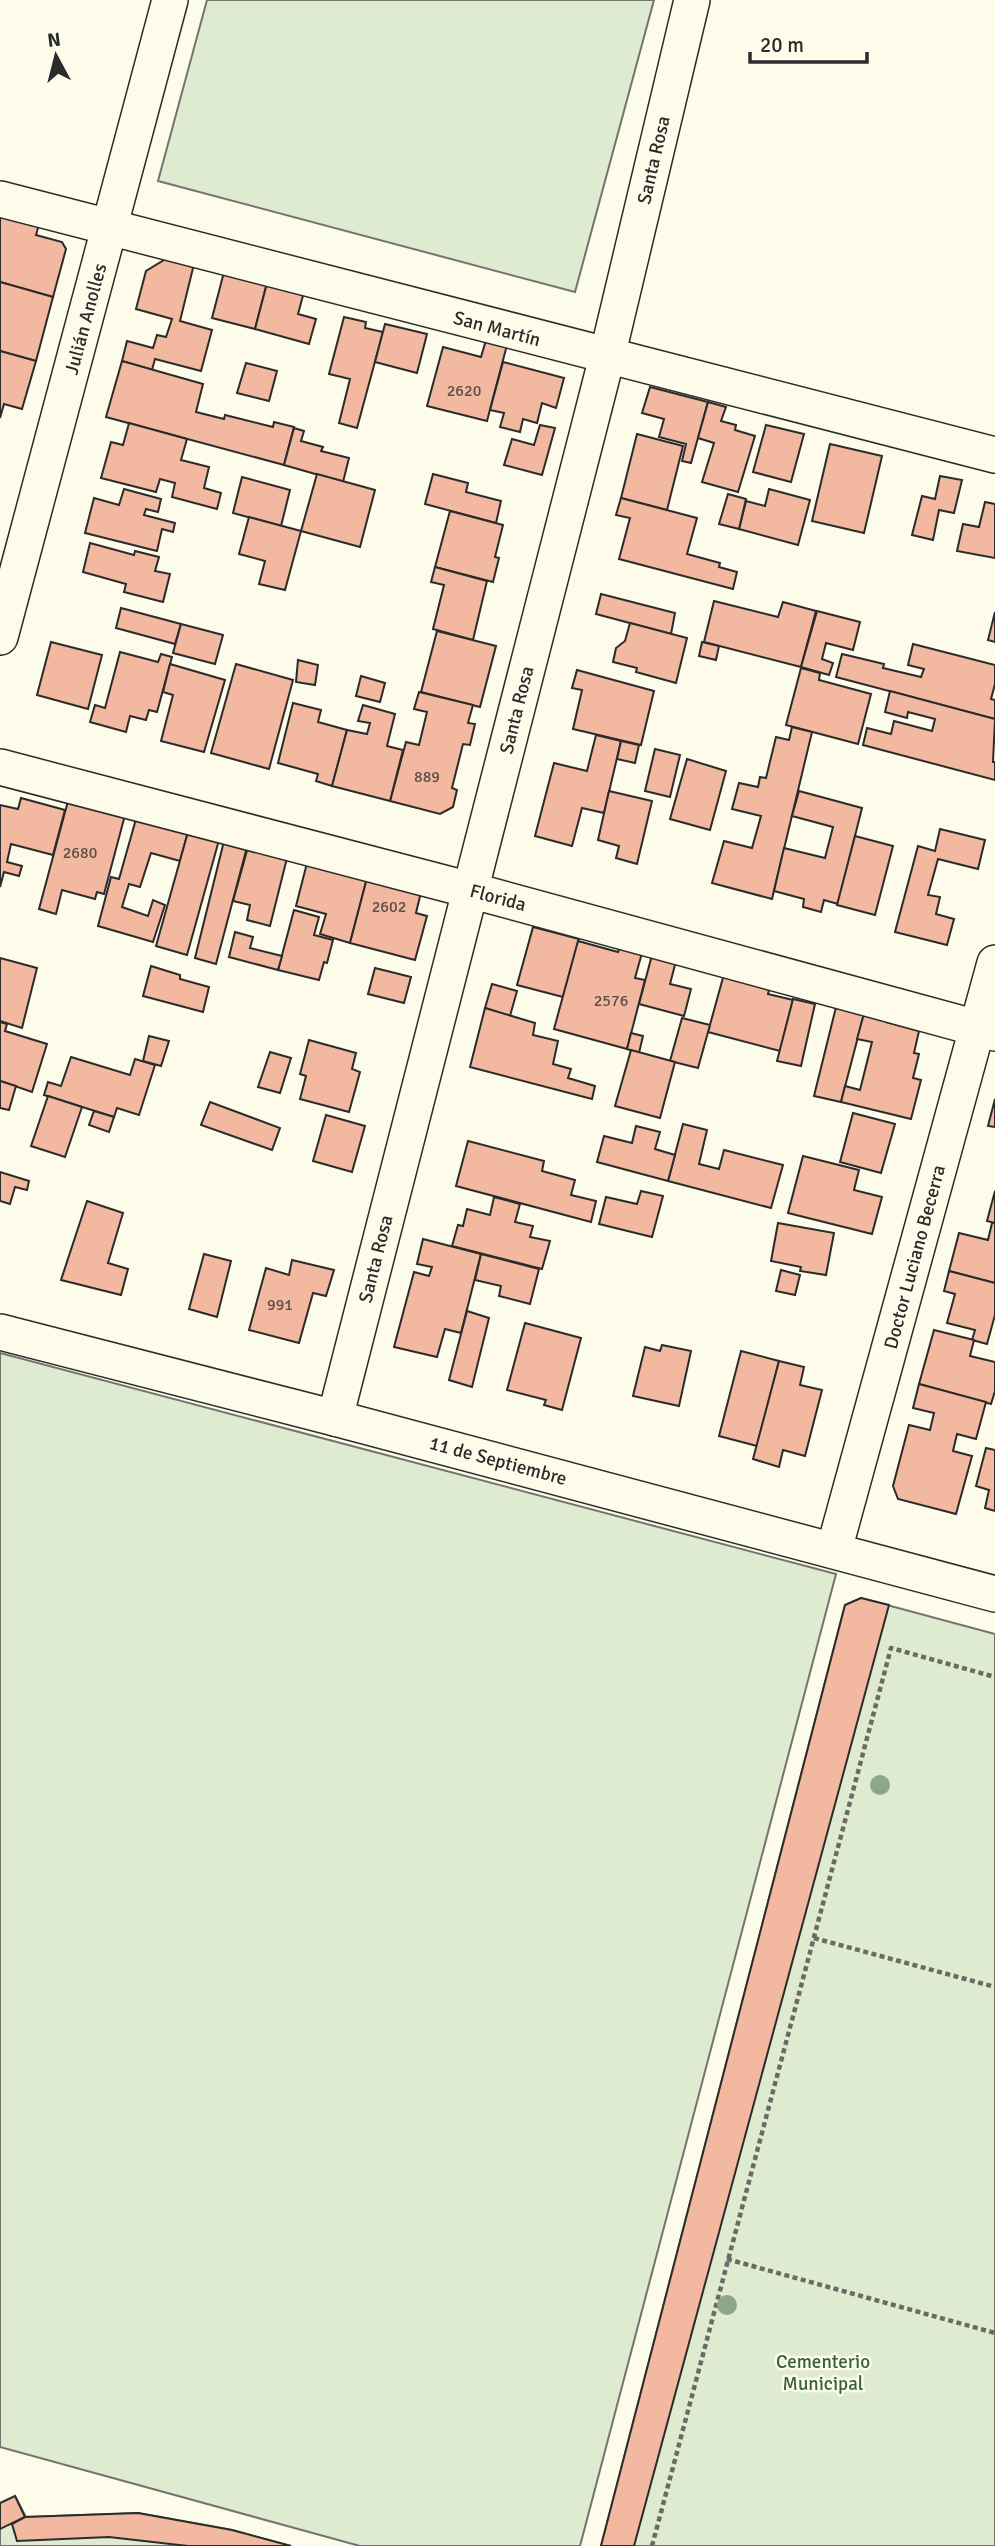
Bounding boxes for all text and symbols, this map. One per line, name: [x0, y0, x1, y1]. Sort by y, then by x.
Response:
north arrow: [21, 21, 91, 91]
scale bar: [750, 21, 867, 65]
text: N: [46, 27, 62, 53]
text: 20 m: [760, 32, 804, 58]
street label: Santa Rosa: [632, 113, 676, 207]
street label: Julián Anolles: [60, 261, 112, 377]
street label: San Martín: [451, 306, 543, 352]
house number: 2620: [447, 381, 481, 401]
street label: Santa Rosa: [494, 663, 540, 757]
house number: 889: [414, 767, 440, 787]
house number: 2680: [63, 843, 97, 863]
street label: Florida: [467, 879, 529, 917]
house number: 2602: [372, 897, 406, 917]
house number: 2576: [594, 991, 628, 1011]
street label: Doctor Luciano Becerra: [879, 1162, 951, 1352]
street label: Santa Rosa: [353, 1212, 399, 1306]
house number: 991: [267, 1295, 293, 1315]
street label: 11 de Septiembre: [427, 1431, 569, 1491]
park label: Cementerio Municipal: [776, 2350, 870, 2396]

